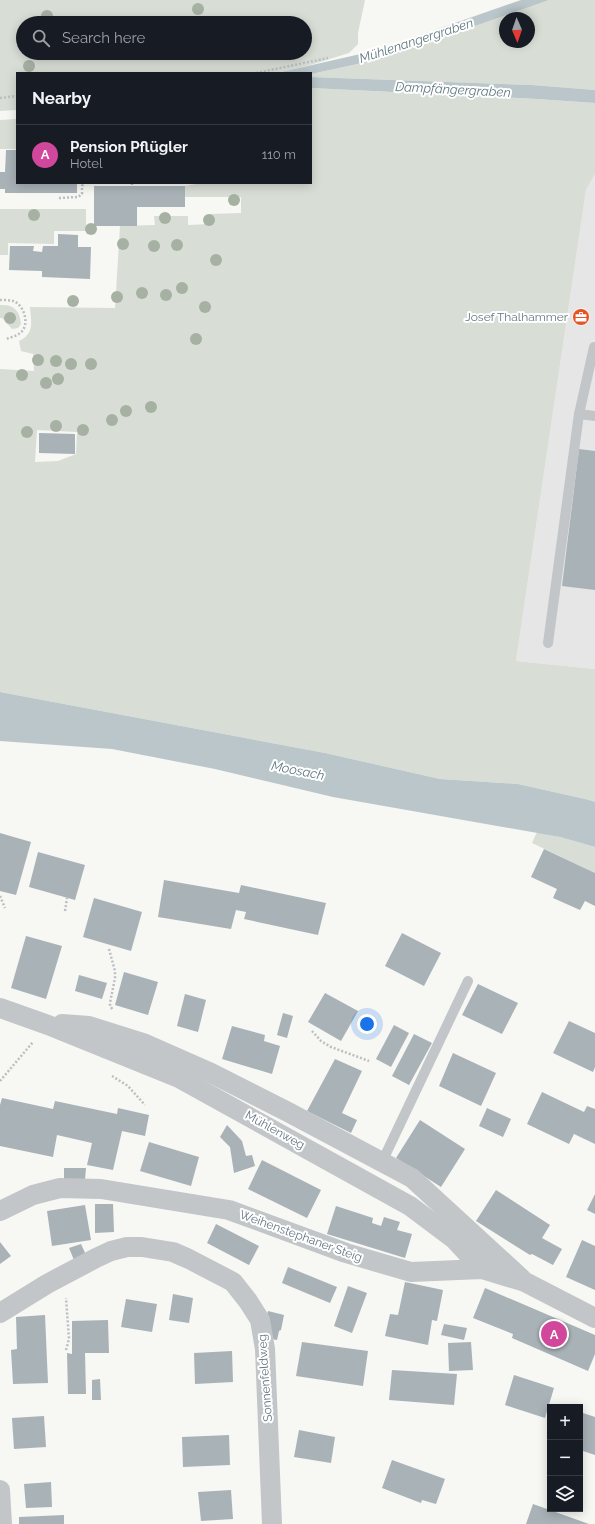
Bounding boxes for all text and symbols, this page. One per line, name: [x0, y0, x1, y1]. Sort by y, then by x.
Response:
north arrow: [499, 12, 535, 48]
water label: Mühlenangergraben: [357, 15, 475, 66]
search box: [16, 16, 312, 60]
icon: search: [30, 27, 52, 49]
text: Search here: [62, 29, 145, 47]
water label: Dampfängergraben: [395, 79, 511, 100]
text: Nearby: [32, 88, 91, 108]
text: Pension Pflügler: [70, 138, 188, 156]
text: A: [41, 147, 49, 162]
text: 110 m: [262, 147, 296, 162]
text: Hotel: [70, 156, 103, 171]
office icon: Josef Thalhammer: [571, 307, 591, 327]
place label: Josef Thalhammer: [465, 310, 569, 324]
water label: Moosach: [270, 758, 326, 783]
your location: [357, 1014, 377, 1034]
street label: Mühlenweg: [243, 1108, 307, 1152]
street label: Weihenstephaner Steig: [238, 1207, 364, 1265]
pin: A: [541, 1319, 567, 1349]
street label: Sonnenfeldweg: [255, 1334, 275, 1422]
map controls: [547, 1404, 583, 1512]
button: +: [547, 1404, 583, 1440]
button: −: [547, 1440, 583, 1476]
button: layers: [547, 1476, 583, 1512]

